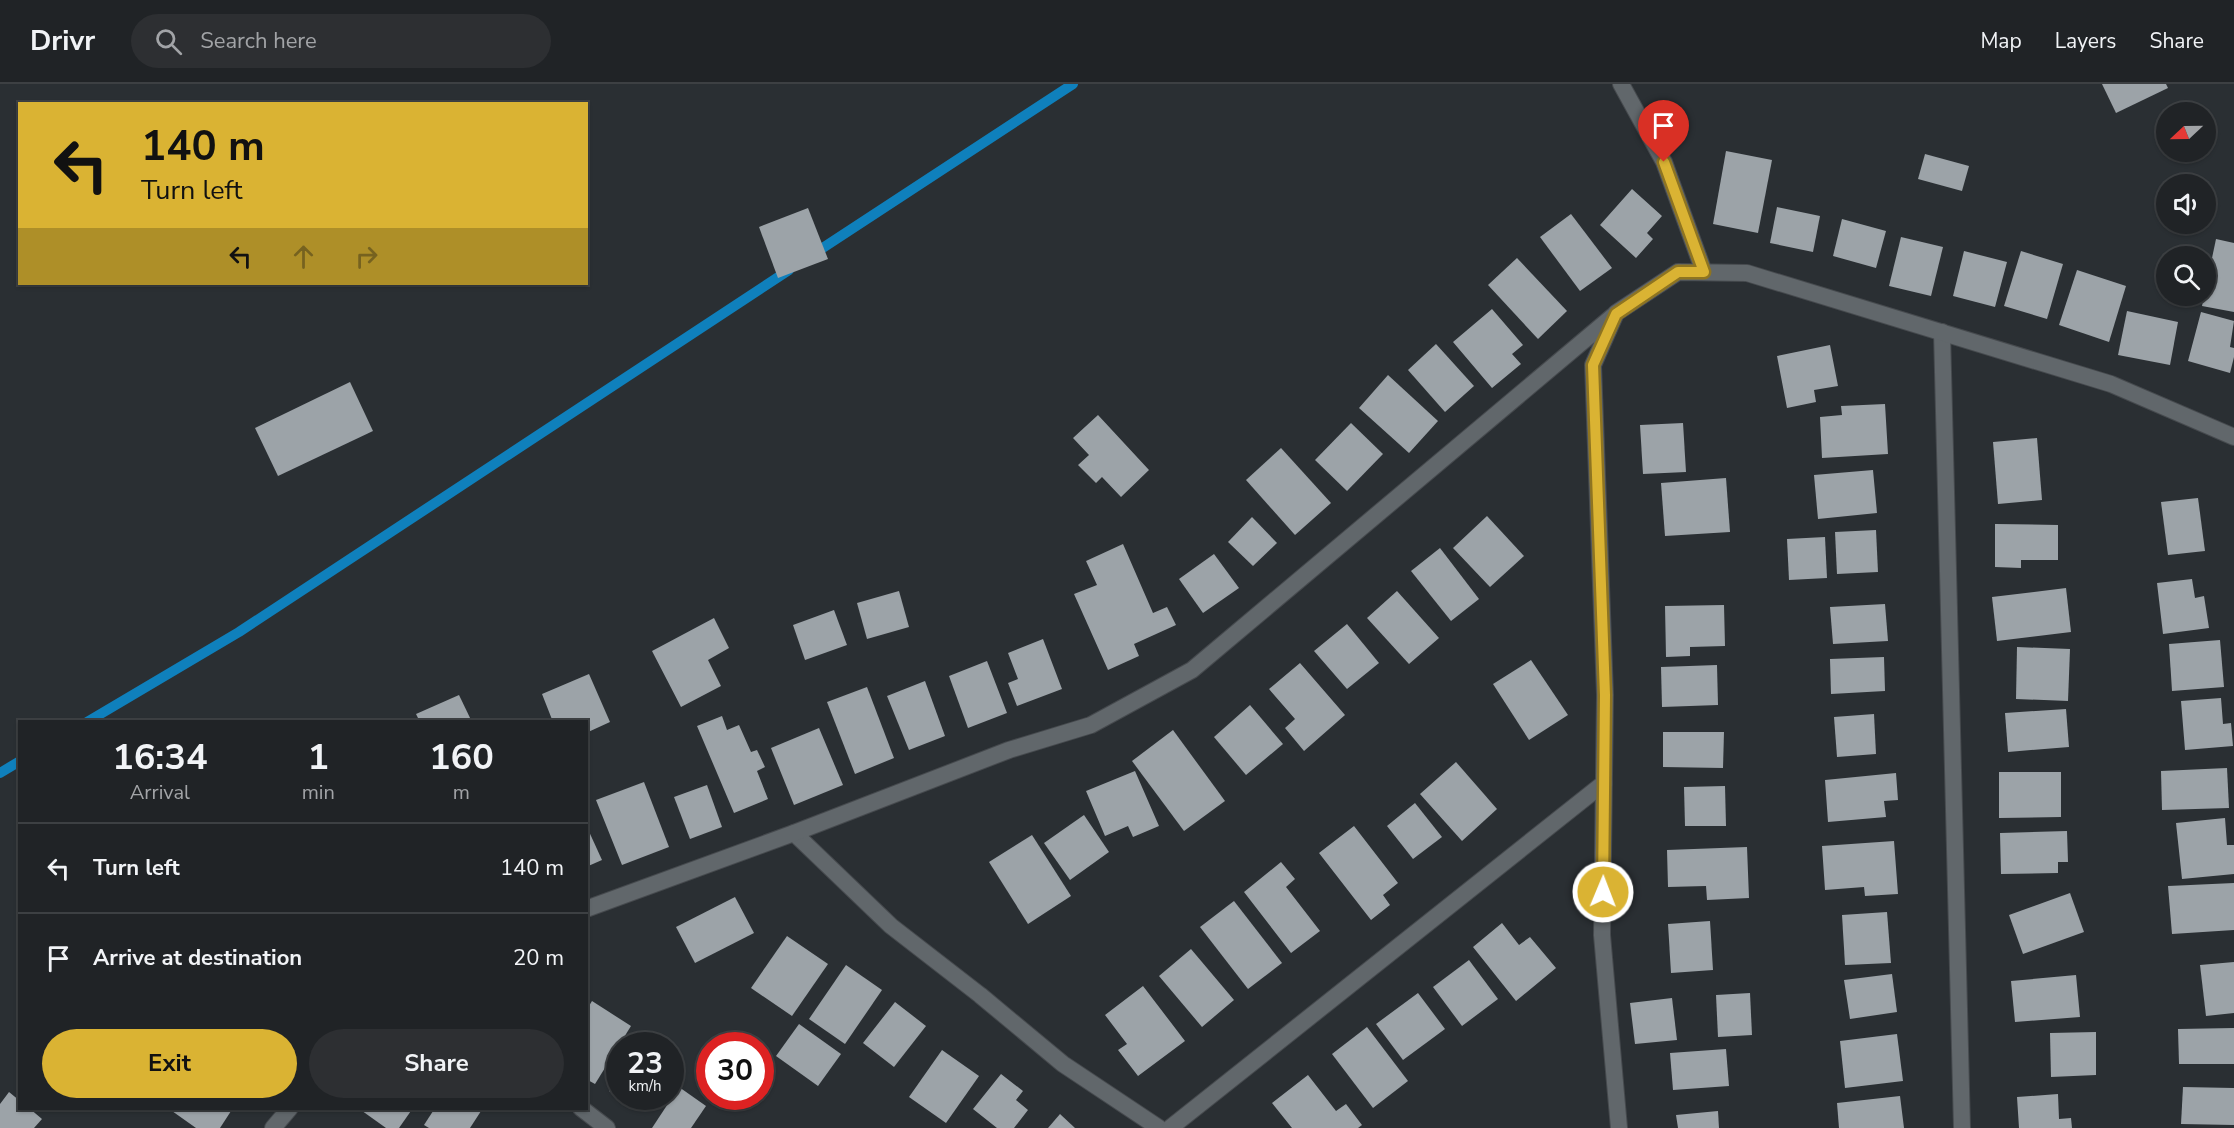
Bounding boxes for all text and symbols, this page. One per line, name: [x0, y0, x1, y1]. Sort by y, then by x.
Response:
search box: [131, 14, 551, 68]
text: Drivr: [30, 22, 95, 60]
icon: search: [152, 25, 185, 58]
text: Search here: [200, 26, 317, 56]
text: Map: [1980, 27, 2022, 55]
text: Layers: [2055, 27, 2116, 55]
text: Share: [2149, 27, 2204, 55]
pin: [1638, 100, 1689, 162]
north arrow: [2156, 102, 2216, 162]
map controls: [2156, 102, 2216, 306]
icon: arrive: [1647, 109, 1680, 142]
text: 140 m: [141, 118, 265, 175]
icon: left: [42, 126, 120, 204]
text: Turn left: [141, 172, 242, 209]
button: sound: [2156, 174, 2216, 234]
icon: left: [224, 240, 257, 273]
icon: ahead: [287, 240, 320, 273]
icon: right: [350, 240, 383, 273]
button: search: [2156, 246, 2216, 306]
text: 16:34: [112, 733, 208, 782]
text: 1: [307, 733, 329, 782]
text: 160: [429, 733, 494, 782]
text: Arrival: [130, 779, 190, 806]
text: min: [302, 779, 335, 806]
text: m: [453, 779, 470, 806]
icon: left: [42, 852, 75, 885]
text: Turn left: [93, 853, 180, 883]
text: 140 m: [500, 853, 564, 883]
position arrow: [1571, 860, 1635, 924]
icon: arrive: [42, 942, 75, 975]
text: Arrive at destination: [93, 943, 302, 973]
text: 20 m: [513, 943, 564, 973]
button: Exit: [42, 1029, 297, 1098]
button: Share: [309, 1029, 564, 1098]
speed limit sign: 30: [696, 1032, 774, 1110]
text: 23: [627, 1043, 663, 1084]
text: km/h: [628, 1076, 662, 1096]

